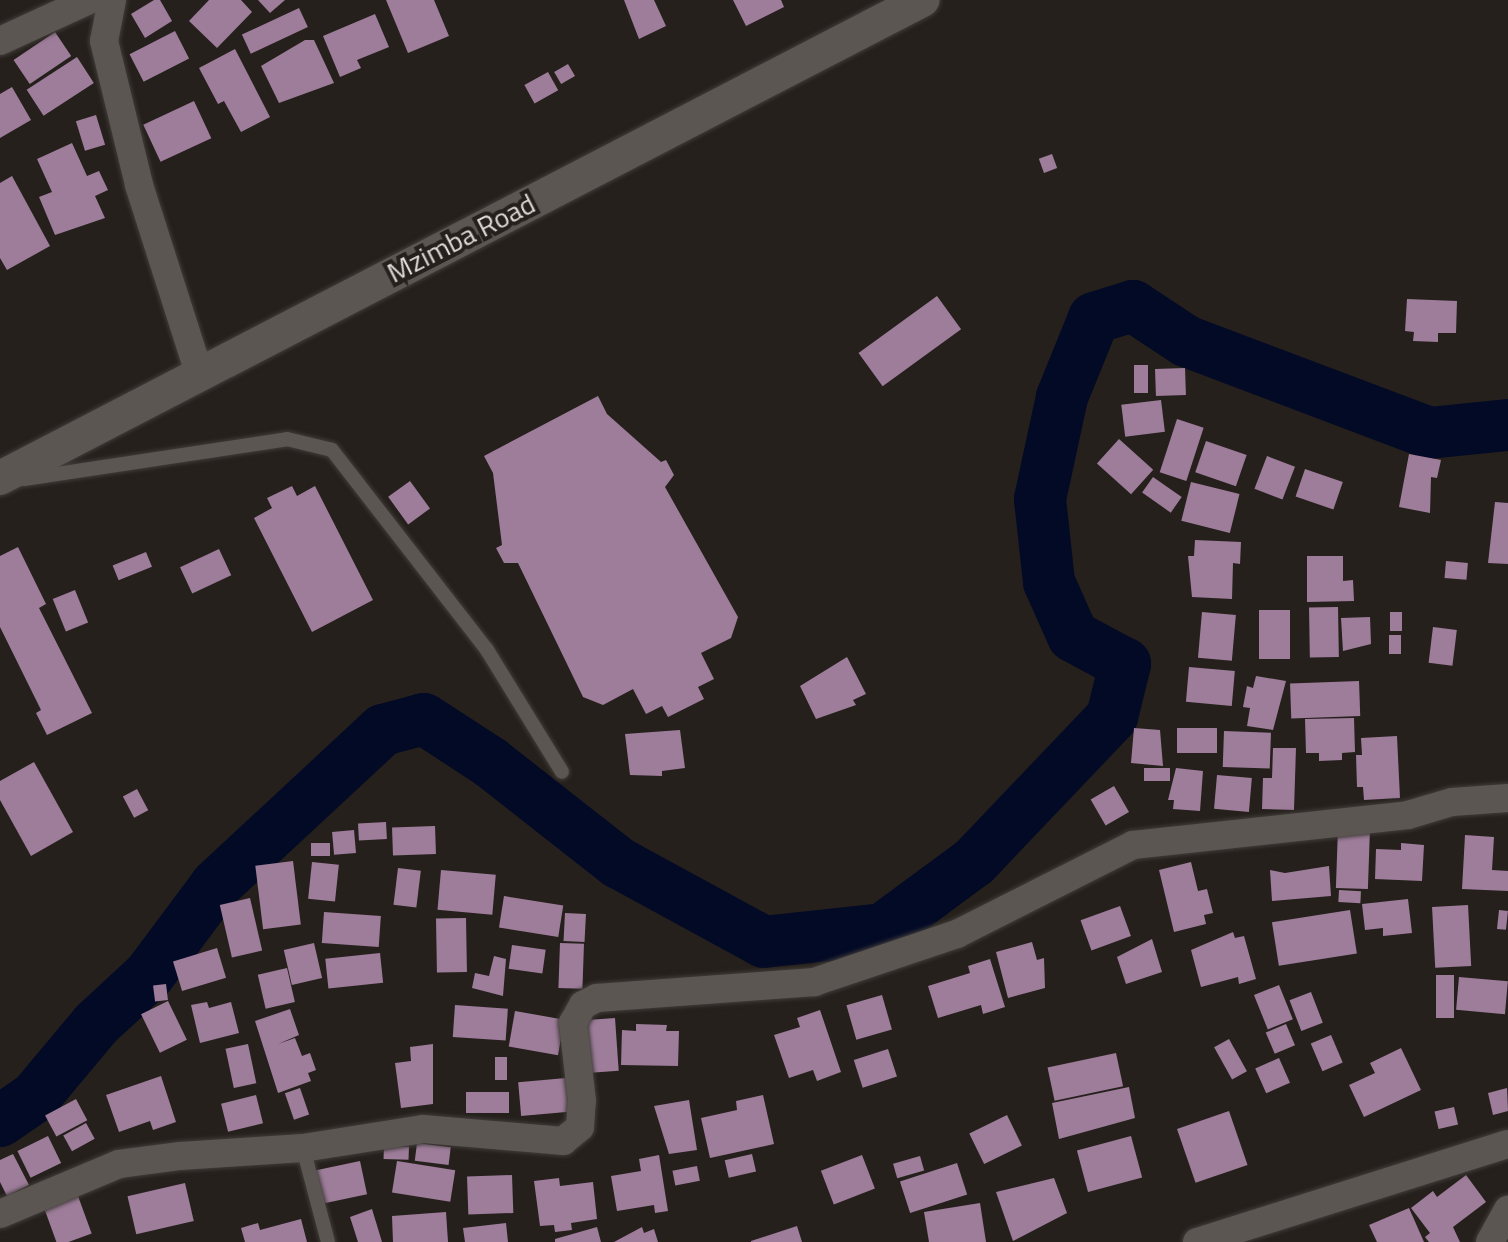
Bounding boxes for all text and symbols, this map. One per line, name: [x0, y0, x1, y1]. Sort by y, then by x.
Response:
street label: Mzimba Road: [381, 186, 541, 290]

